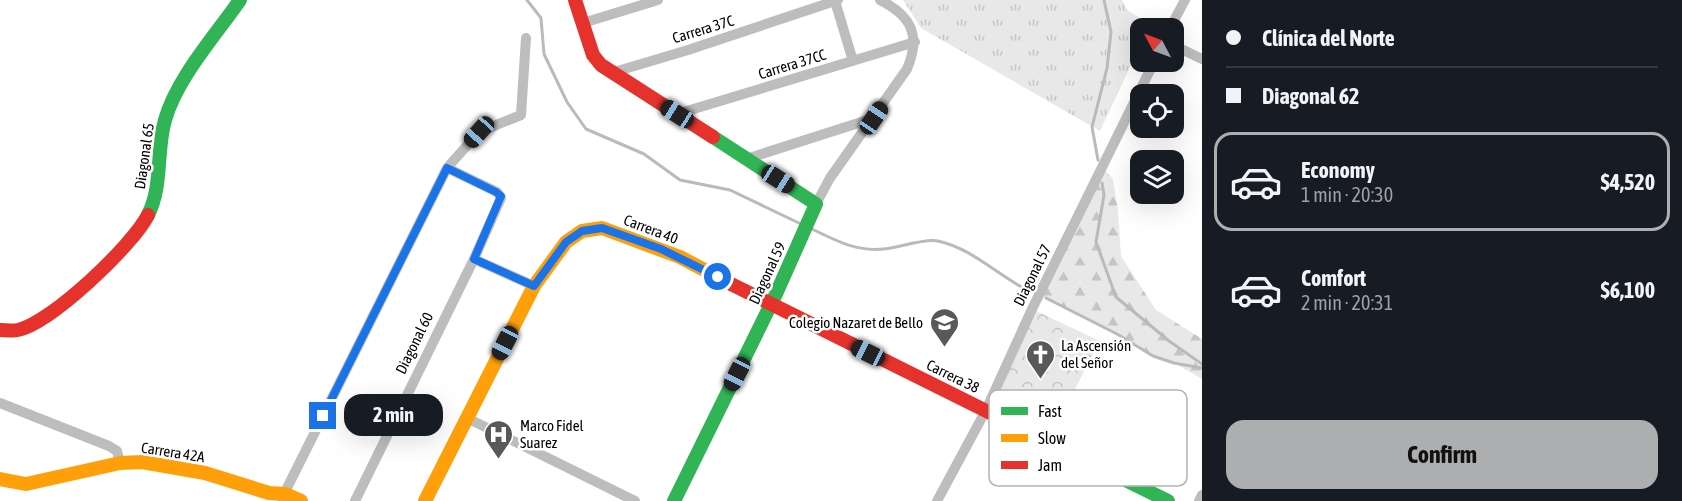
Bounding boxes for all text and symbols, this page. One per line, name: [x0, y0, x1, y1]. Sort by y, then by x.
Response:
street label: Carrera 37C: [670, 12, 736, 46]
north arrow: [1130, 18, 1184, 72]
map controls: [1130, 18, 1184, 204]
text: Clínica del Norte: [1262, 25, 1395, 51]
street label: Carrera 37CC: [756, 46, 828, 82]
text: Diagonal 62: [1262, 83, 1359, 109]
button: locate: [1130, 84, 1184, 138]
car: [657, 97, 697, 131]
car: [856, 98, 892, 138]
car: [460, 113, 498, 151]
street label: Diagonal 65: [131, 122, 157, 190]
button: layers: [1130, 150, 1184, 204]
icon: car: [1229, 155, 1283, 209]
text: Economy: [1301, 157, 1375, 183]
car: [758, 162, 798, 196]
text: $4,520: [1600, 169, 1655, 195]
text: 1 min · 20:30: [1301, 183, 1393, 206]
street label: Carrera 40: [622, 211, 680, 247]
street label: Diagonal 59: [745, 239, 789, 307]
street label: Diagonal 57: [1010, 241, 1054, 309]
route start: [704, 263, 731, 290]
icon: car: [1229, 263, 1283, 317]
text: Comfort: [1301, 265, 1366, 291]
text: $6,100: [1600, 277, 1655, 303]
text: 2 min · 20:31: [1301, 291, 1393, 314]
school or university icon: Colegio Nazaret de Bello: [928, 306, 960, 348]
street label: Diagonal 60: [392, 309, 436, 377]
place label: Colegio Nazaret de Bello: [789, 314, 923, 331]
car: [489, 323, 521, 363]
car: [848, 337, 888, 369]
place label: La Ascensión del Señor: [1061, 337, 1131, 371]
church icon: La Ascensión del Señor: [1024, 338, 1056, 380]
car: [721, 354, 753, 394]
street label: Carrera 38: [924, 356, 982, 396]
legend: [989, 390, 1187, 486]
callout: 2 min: [344, 395, 443, 437]
route end: [309, 402, 336, 429]
text: Fast: [1038, 402, 1062, 420]
text: 2 min: [373, 403, 414, 426]
place label: Marco Fidel Suarez: [520, 417, 584, 451]
hospital icon: Marco Fidel Suarez: [483, 418, 515, 460]
button: Confirm: [1226, 420, 1658, 489]
text: Slow: [1038, 429, 1066, 447]
street label: Carrera 42A: [140, 439, 207, 466]
text: Jam: [1038, 456, 1062, 474]

